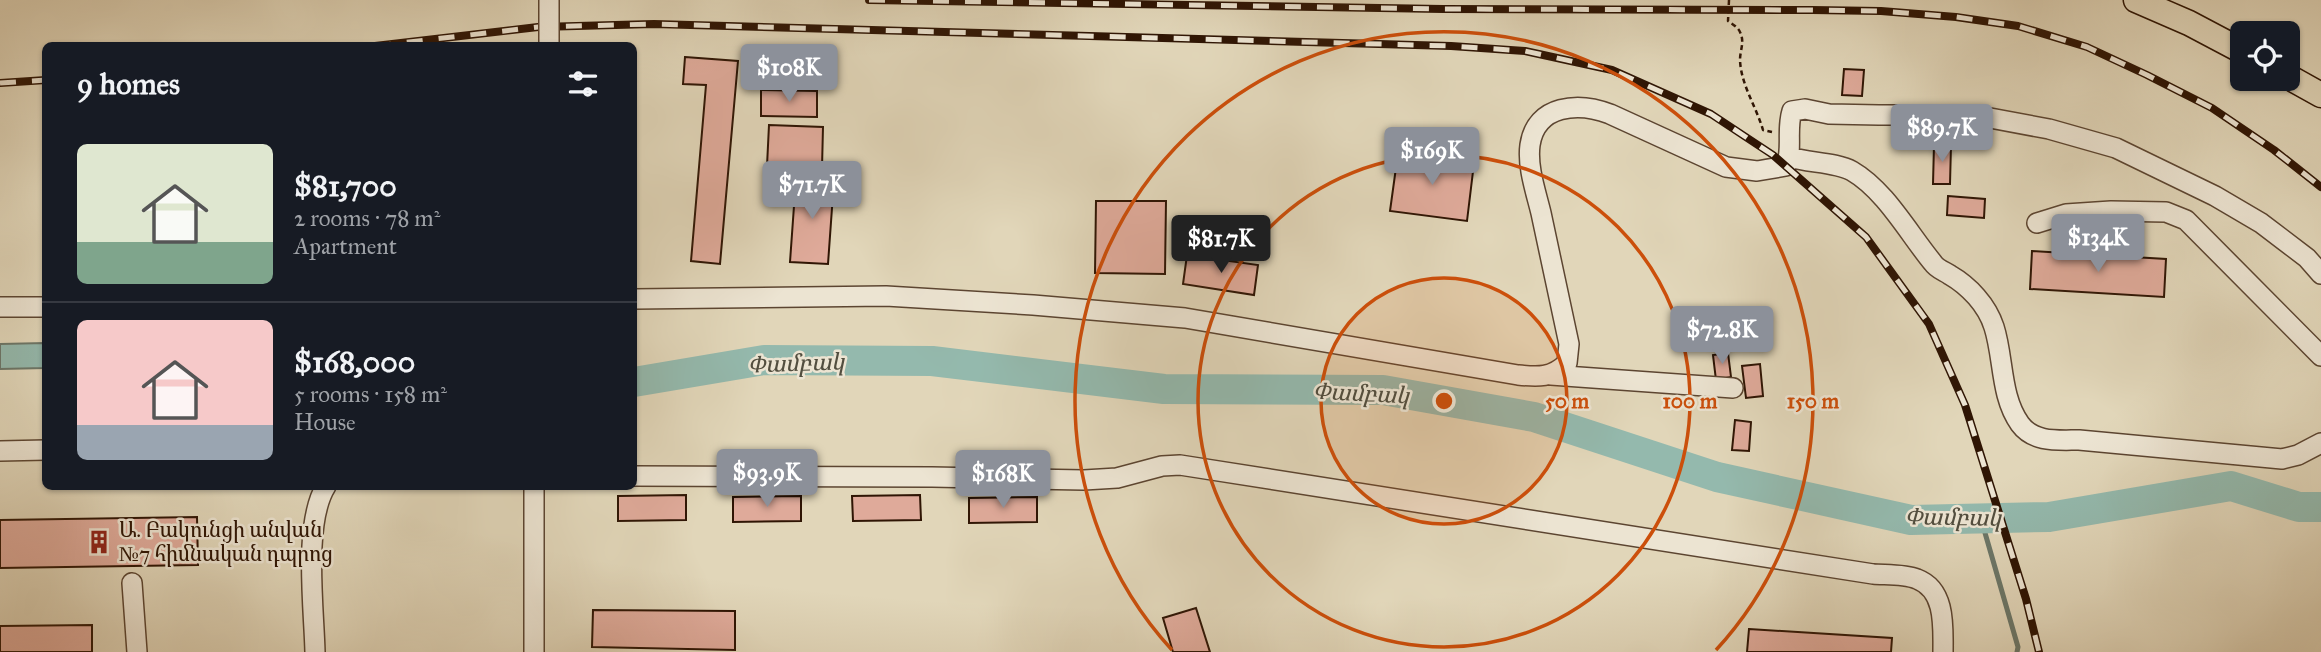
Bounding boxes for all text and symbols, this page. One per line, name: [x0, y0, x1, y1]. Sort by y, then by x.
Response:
map controls: [2230, 21, 2300, 91]
button: locate: [2230, 21, 2300, 91]
pin: $108K: [740, 44, 838, 104]
text: $108K: [757, 53, 821, 81]
icon: filters: [564, 65, 602, 103]
text: 9 homes: [77, 66, 180, 102]
pin: $89.7K: [1885, 104, 1999, 164]
text: $89.7K: [1907, 113, 1977, 141]
pin: $169K: [1383, 128, 1481, 187]
text: $169K: [1400, 136, 1464, 164]
pin: $71.7K: [755, 162, 869, 221]
text: $81,700: [294, 168, 397, 204]
text: $71.7K: [778, 170, 846, 198]
icon: home: [133, 172, 217, 256]
text: 2 rooms · 78 m²: [294, 204, 440, 232]
pin: $134K: [2049, 215, 2147, 274]
pin: $81.7K: [1164, 216, 1278, 275]
text: $134K: [2067, 223, 2129, 251]
text: $81.7K: [1187, 224, 1255, 252]
text: Apartment: [294, 232, 397, 260]
pin: $72.8K: [1665, 306, 1779, 366]
text: $72.8K: [1686, 315, 1758, 343]
text: $168,000: [294, 344, 415, 380]
water label: Փամբակ: [747, 347, 846, 380]
icon: home: [133, 348, 217, 432]
water label: Փամբակ: [1312, 376, 1411, 411]
text: 5 rooms · 158 m²: [294, 380, 447, 408]
text: 50 m: [1545, 388, 1589, 414]
text: 100 m: [1663, 388, 1718, 414]
text: 150 m: [1787, 388, 1839, 414]
centre of rings: [1432, 389, 1456, 413]
text: House: [294, 408, 356, 436]
pin: $93.9K: [710, 449, 824, 509]
pin: $168K: [954, 450, 1052, 510]
text: $93.9K: [733, 458, 801, 486]
text: $168K: [971, 459, 1035, 487]
water label: Փամբակ: [1905, 502, 2002, 533]
place label: Ա. Բակունցի անվան №7 հիմնական դպրոց: [119, 517, 333, 567]
building icon: Ա. Բակունցի անվան №7 հիմնական դպրոց: [85, 528, 113, 556]

